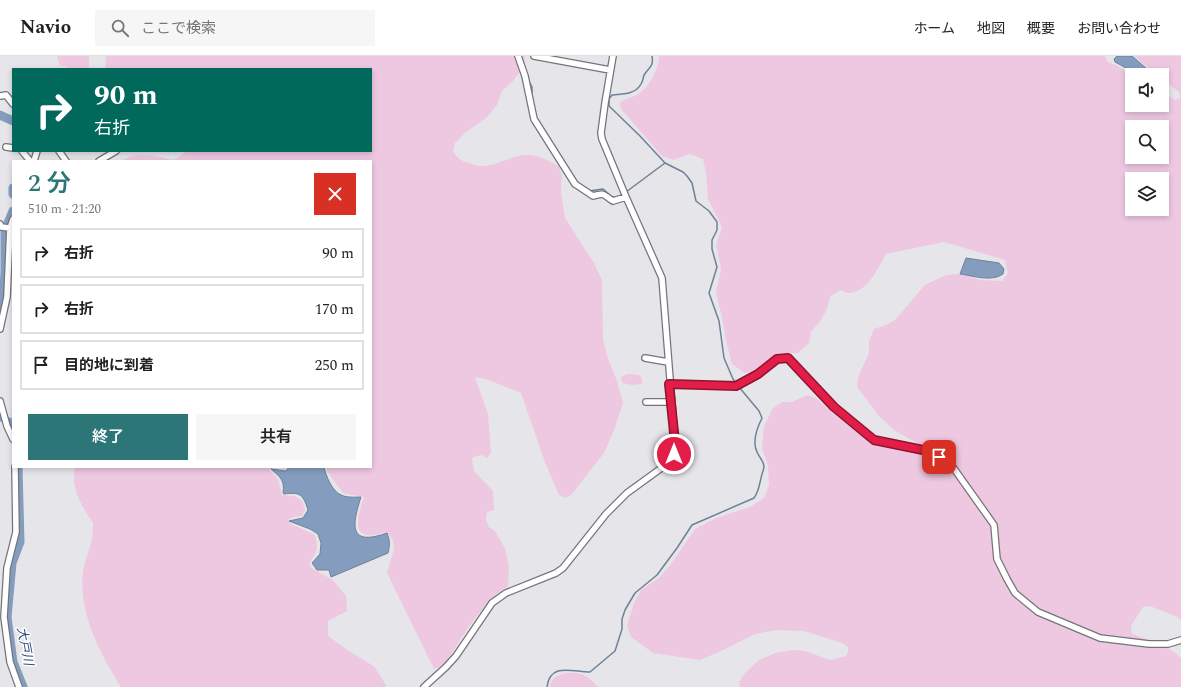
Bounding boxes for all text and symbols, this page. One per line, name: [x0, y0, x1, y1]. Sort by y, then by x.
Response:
search box: [95, 10, 375, 46]
text: Navio: [20, 13, 71, 42]
icon: search: [109, 17, 131, 39]
text: ここで検索: [141, 17, 216, 40]
text: ホーム: [913, 18, 955, 39]
text: 地図: [977, 18, 1005, 39]
text: 概要: [1027, 18, 1055, 39]
text: お問い合わせ: [1077, 18, 1161, 39]
map controls: [1125, 68, 1169, 216]
button: sound: [1125, 68, 1169, 112]
text: 90 m: [94, 74, 158, 117]
icon: right: [28, 84, 80, 136]
text: 右折: [94, 115, 130, 142]
button: search: [1125, 120, 1169, 164]
text: 2 分: [28, 166, 71, 202]
button: layers: [1125, 172, 1169, 216]
button: close: [314, 173, 356, 215]
text: 510 m · 21:20: [28, 199, 101, 219]
icon: right: [30, 242, 52, 264]
text: 右折: [64, 242, 94, 265]
text: 90 m: [322, 242, 354, 265]
icon: right: [30, 298, 52, 320]
text: 右折: [64, 298, 94, 321]
text: 170 m: [315, 298, 354, 321]
icon: arrive: [30, 354, 52, 376]
text: 目的地に到着: [64, 354, 154, 377]
text: 250 m: [315, 354, 354, 377]
button: 終了: [28, 414, 188, 460]
button: 共有: [196, 414, 356, 460]
position arrow: [653, 433, 695, 475]
pin: [922, 440, 956, 474]
icon: arrive: [928, 446, 950, 468]
water label: 大戸川: [11, 625, 39, 669]

